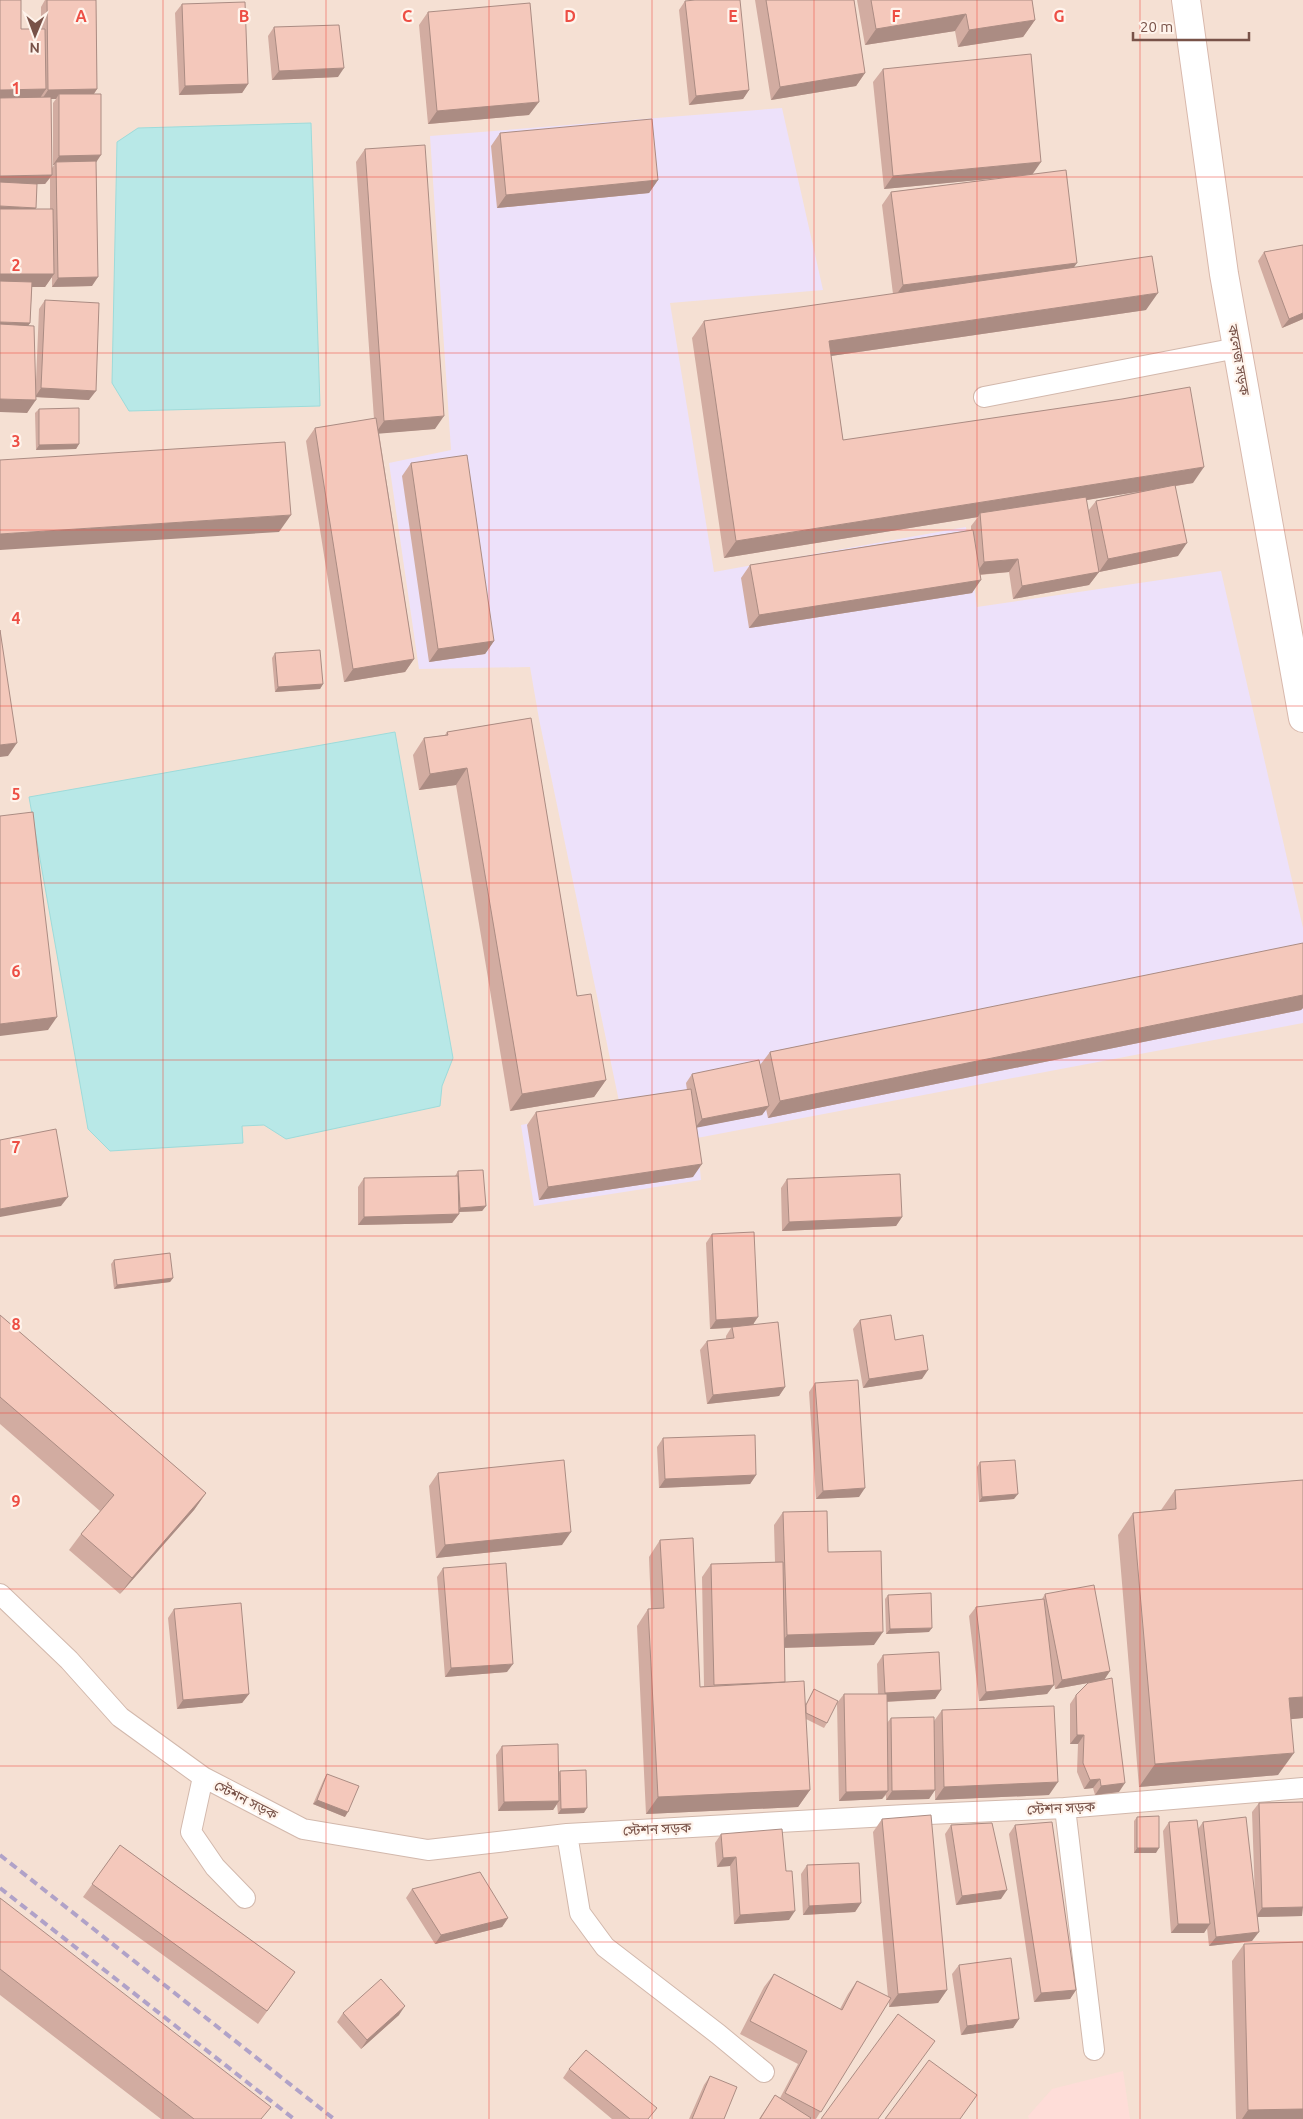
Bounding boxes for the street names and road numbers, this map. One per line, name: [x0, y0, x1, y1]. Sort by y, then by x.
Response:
street label: কলেজ সড়ক: [1225, 322, 1253, 397]
street label: স্টেশন সড়ক: [212, 1777, 281, 1823]
street label: স্টেশন সড়ক: [1026, 1798, 1096, 1818]
street label: স্টেশন সড়ক: [622, 1819, 692, 1839]

